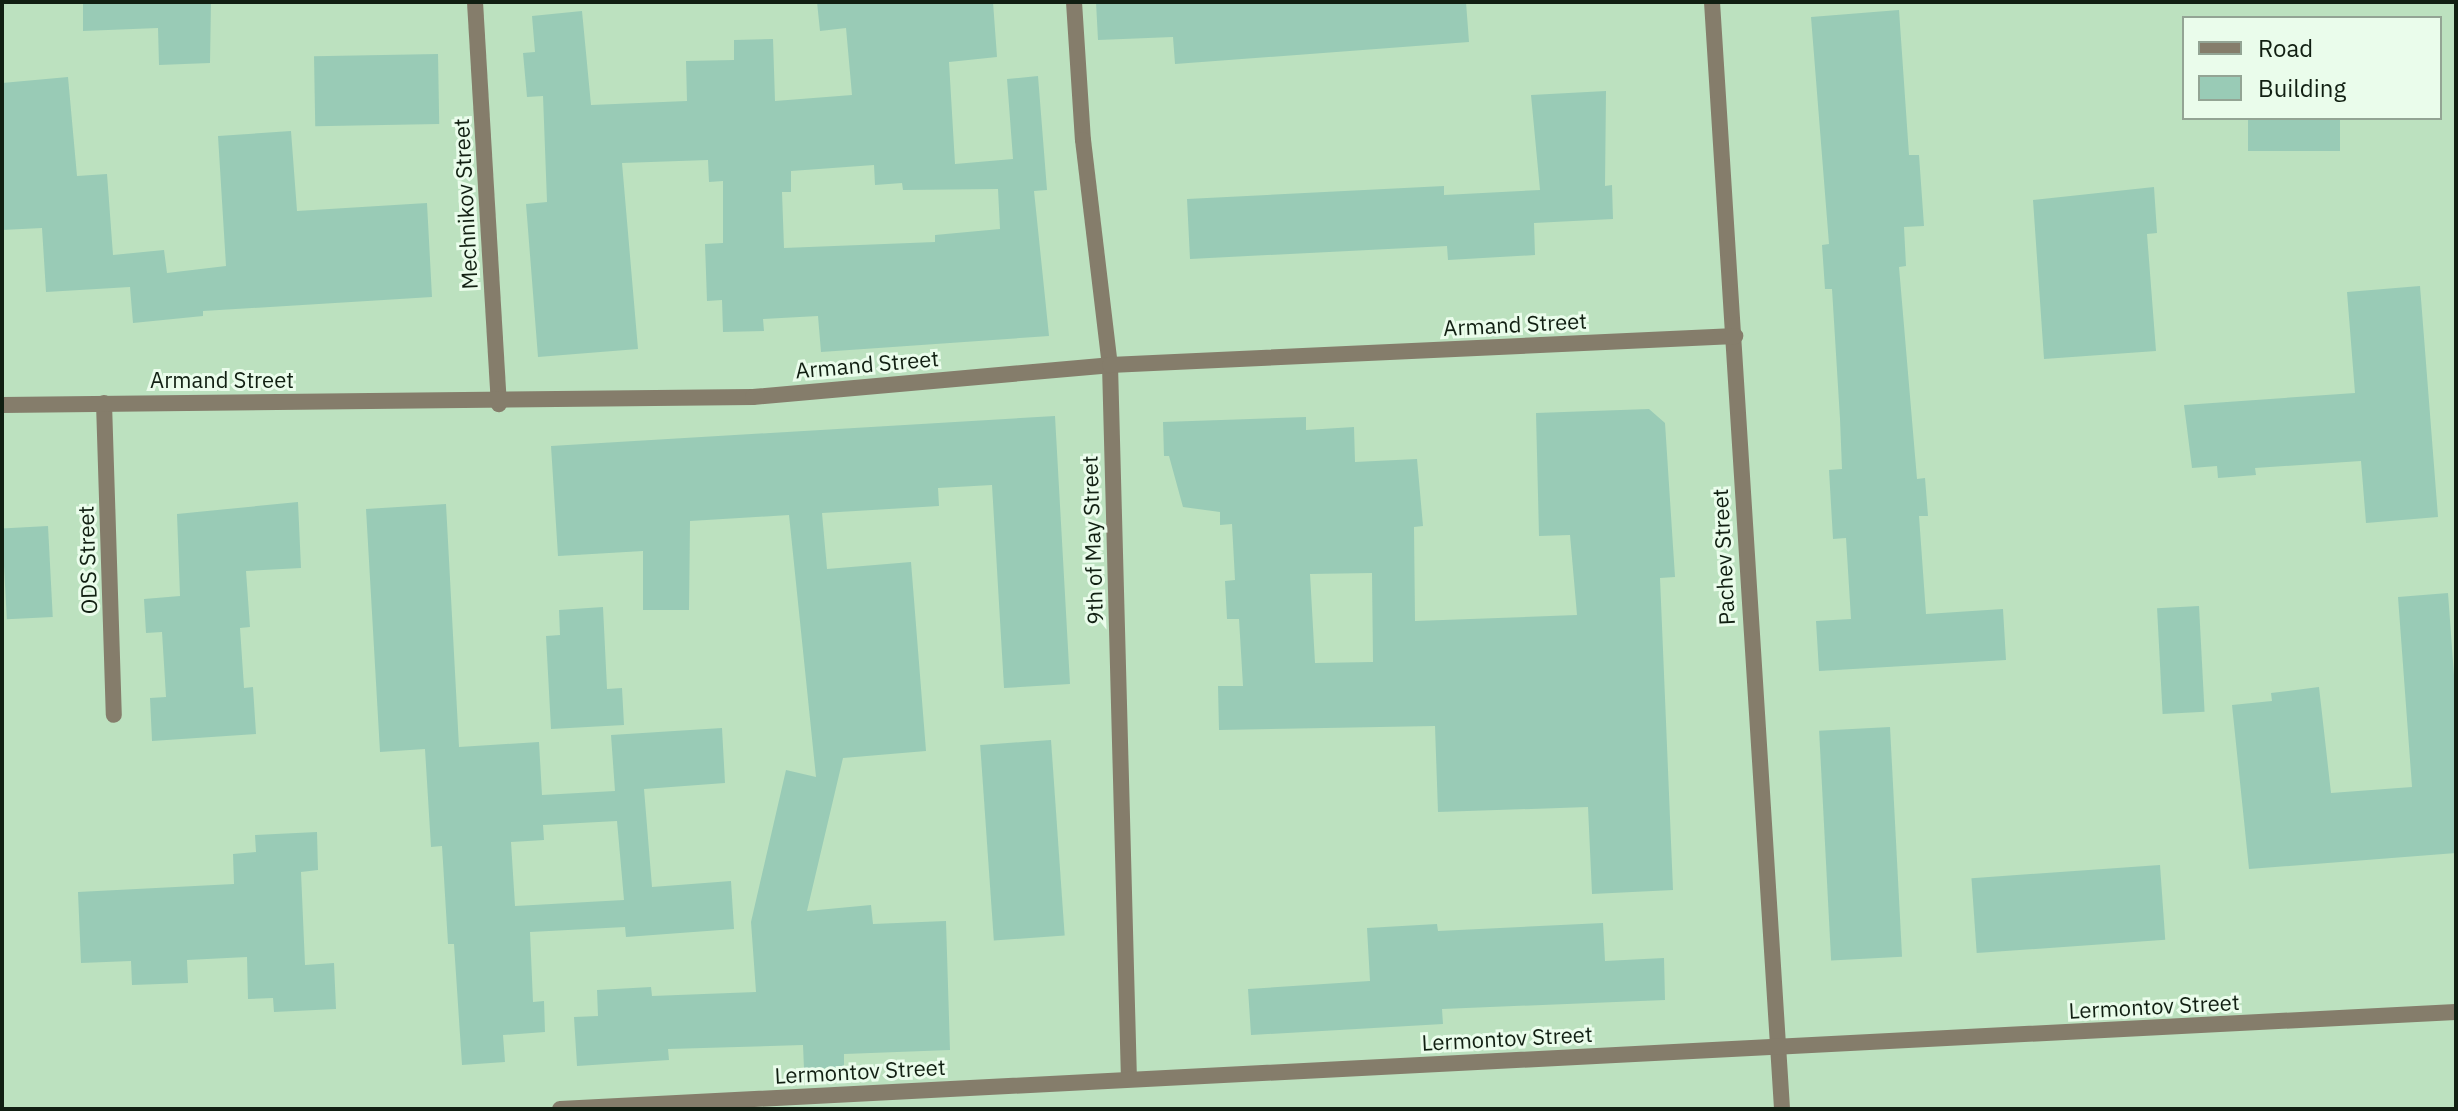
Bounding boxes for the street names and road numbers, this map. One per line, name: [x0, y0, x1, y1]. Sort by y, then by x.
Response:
street label: Mechnikov Street: [447, 118, 483, 290]
street label: Armand Street: [1442, 307, 1588, 341]
street label: Armand Street: [794, 345, 940, 383]
street label: Armand Street: [150, 367, 294, 393]
street label: 9th of May Street: [1076, 455, 1108, 625]
street label: Pachev Street: [1706, 488, 1740, 626]
street label: ODS Street: [72, 505, 102, 615]
street label: Lermontov Street: [2068, 988, 2240, 1024]
street label: Lermontov Street: [1421, 1020, 1593, 1056]
street label: Lermontov Street: [774, 1053, 946, 1089]

